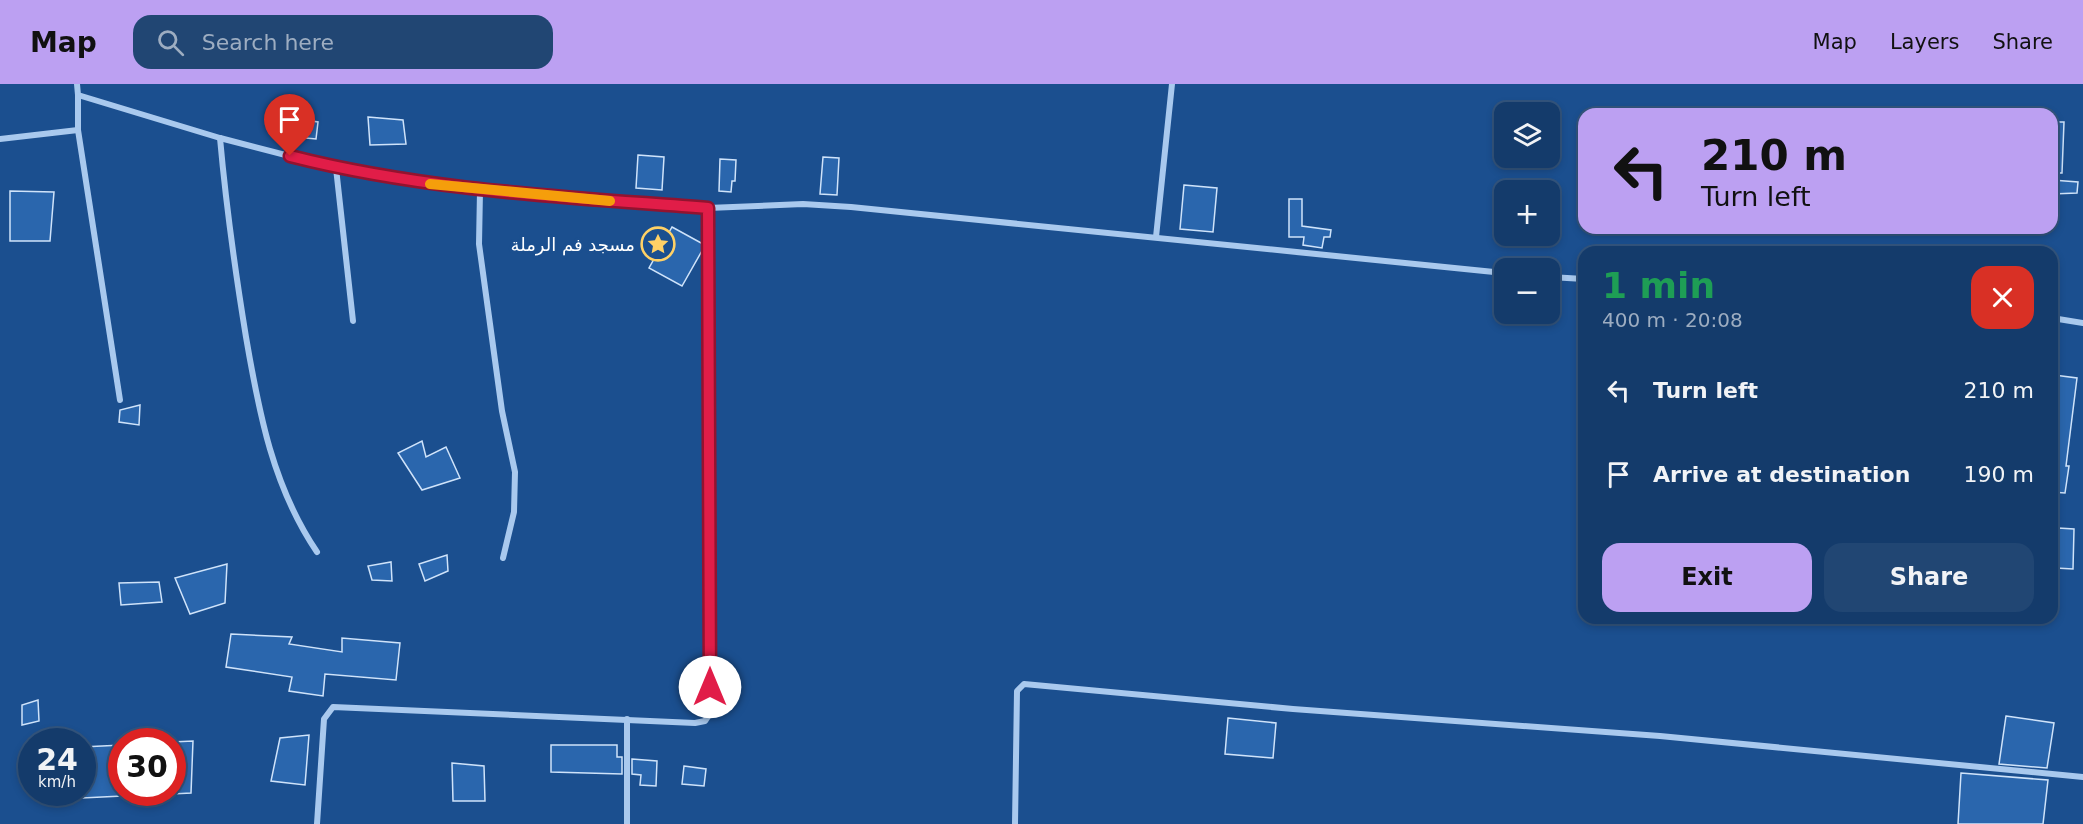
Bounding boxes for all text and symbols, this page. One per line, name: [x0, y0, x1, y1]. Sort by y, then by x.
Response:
search box: [133, 15, 553, 69]
text: Map: [30, 26, 97, 59]
icon: search: [154, 26, 187, 59]
text: Search here: [202, 30, 334, 55]
text: Map: [1813, 30, 1857, 54]
text: Layers: [1890, 30, 1959, 54]
text: Share: [1992, 30, 2053, 54]
pin: [264, 94, 315, 156]
map controls: [1494, 102, 1560, 324]
button: layers: [1494, 102, 1560, 168]
icon: arrive: [273, 103, 306, 136]
text: 210 m: [1701, 131, 1847, 180]
icon: left: [1602, 132, 1680, 210]
button: +: [1494, 180, 1560, 246]
text: Turn left: [1701, 181, 1811, 212]
place icon: مسجد فم الرملة: [640, 226, 676, 262]
place label: مسجد فم الرملة: [511, 234, 635, 256]
button: −: [1494, 258, 1560, 324]
text: 1 min: [1602, 265, 1715, 306]
button: close: [1971, 266, 2034, 329]
text: 400 m · 20:08: [1602, 308, 1743, 332]
icon: left: [1602, 374, 1635, 407]
text: Turn left: [1653, 378, 1758, 403]
text: 210 m: [1964, 378, 2034, 403]
icon: arrive: [1602, 458, 1635, 491]
text: Arrive at destination: [1653, 462, 1910, 487]
text: 190 m: [1964, 462, 2034, 487]
button: Exit: [1602, 543, 1812, 612]
button: Share: [1824, 543, 2034, 612]
position arrow: [678, 655, 742, 719]
speed limit sign: 30: [108, 728, 186, 806]
text: 24: [36, 742, 78, 777]
text: km/h: [38, 773, 76, 791]

